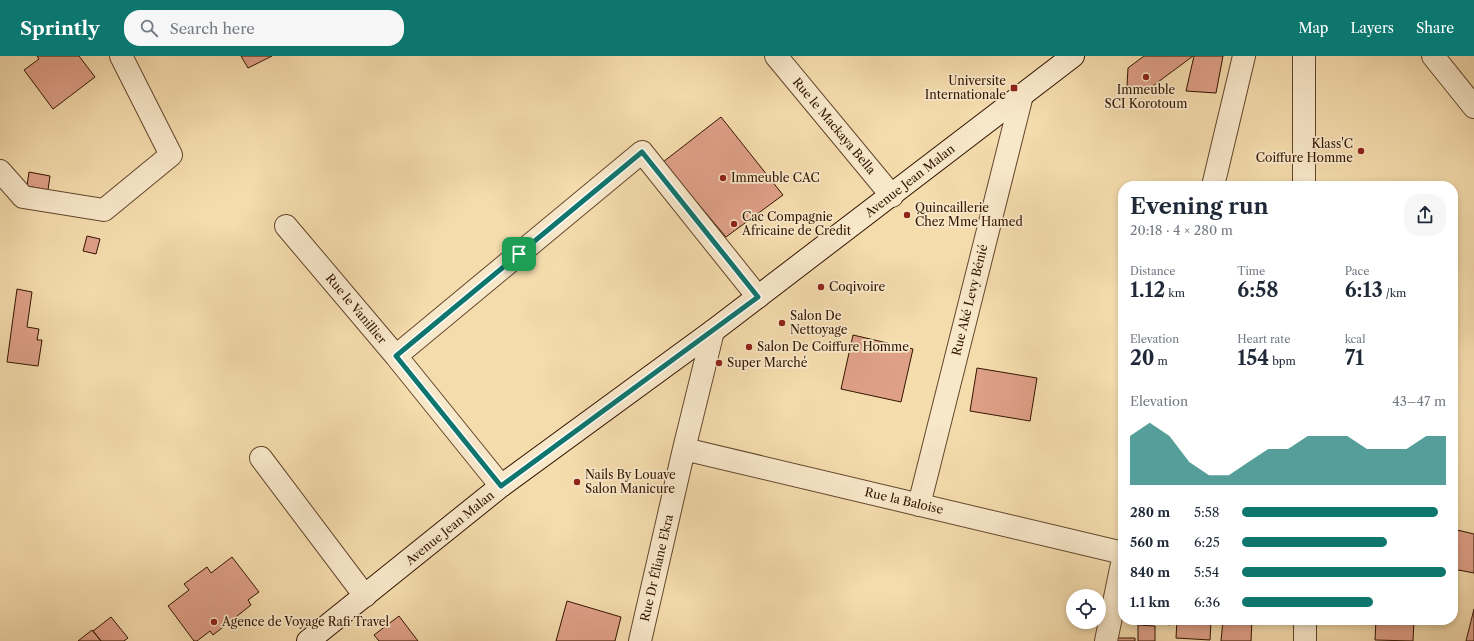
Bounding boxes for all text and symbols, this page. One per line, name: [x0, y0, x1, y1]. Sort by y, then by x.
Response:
search box: [124, 10, 404, 46]
text: Sprintly: [20, 17, 100, 40]
icon: search: [138, 17, 160, 39]
text: Search here: [170, 19, 255, 38]
text: Map: [1298, 19, 1328, 37]
text: Layers: [1350, 19, 1394, 37]
text: Share: [1416, 19, 1454, 37]
marker: Immeuble SCI Korotoum: [1141, 72, 1151, 82]
place label: Universite Internationale: [925, 73, 1006, 102]
street label: Rue le Mackaya Bella: [790, 74, 880, 177]
place label: Immeuble SCI Korotoum: [1105, 82, 1187, 111]
marker: Universite Internationale: [1009, 83, 1019, 93]
place label: Klass'C Coiffure Homme: [1256, 136, 1353, 165]
street label: Avenue Jean Malan: [861, 141, 958, 221]
marker: Klass'C Coiffure Homme: [1356, 146, 1366, 156]
place label: Immeuble CAC: [731, 170, 820, 185]
marker: Immeuble CAC: [718, 173, 728, 183]
text: Evening run: [1130, 193, 1269, 220]
button: share: [1404, 194, 1446, 236]
place label: Quincaillerie Chez Mme Hamed: [915, 200, 1023, 229]
place label: Cac Compagnie Africaine de Credit: [741, 209, 852, 238]
marker: Quincaillerie Chez Mme Hamed: [902, 210, 912, 220]
marker: Cac Compagnie Africaine de Credit: [729, 219, 739, 229]
text: 20:18 · 4 × 280 m: [1130, 222, 1233, 238]
pin: [502, 237, 536, 271]
street label: Rue Aké Levy Bénié: [948, 242, 991, 357]
icon: arrive: [508, 243, 530, 265]
text: Distance: [1130, 264, 1176, 278]
text: Time: [1237, 264, 1265, 278]
text: Pace: [1345, 264, 1370, 278]
street label: Rue le Vanillier: [323, 271, 390, 347]
text: 1.12: [1130, 278, 1165, 302]
text: 6:58: [1237, 278, 1279, 302]
text: 6:13: [1345, 278, 1383, 302]
place label: Coqivoire: [829, 279, 885, 294]
marker: Coqivoire: [816, 282, 826, 292]
text: km: [1165, 286, 1185, 300]
text: /km: [1383, 286, 1406, 300]
place label: Salon De Nettoyage: [790, 308, 848, 337]
marker: Salon De Nettoyage: [777, 318, 787, 328]
text: Elevation: [1130, 332, 1179, 346]
text: Heart rate: [1237, 332, 1290, 346]
text: kcal: [1345, 332, 1365, 346]
place label: Salon De Coiffure Homme: [757, 339, 909, 354]
marker: Salon De Coiffure Homme: [744, 342, 754, 352]
text: 20: [1130, 346, 1155, 370]
text: 154: [1237, 346, 1269, 370]
text: 71: [1345, 346, 1364, 370]
text: m: [1155, 354, 1168, 368]
text: bpm: [1269, 354, 1296, 368]
place label: Super Marché: [727, 355, 808, 370]
marker: Super Marché: [714, 358, 724, 368]
text: Elevation: [1130, 393, 1188, 409]
text: 43–47 m: [1392, 393, 1446, 409]
place label: Nails By Louave Salon Manicure: [585, 467, 676, 496]
marker: Nails By Louave Salon Manicure: [572, 477, 582, 487]
street label: Rue la Baloise: [863, 484, 945, 517]
street label: Avenue Jean Malan: [402, 487, 497, 569]
text: 280 m: [1130, 504, 1170, 520]
text: 5:58: [1194, 504, 1219, 520]
street label: Rue Dr Éliane Ekra: [636, 512, 676, 623]
text: 560 m: [1130, 534, 1169, 550]
text: 6:25: [1194, 534, 1220, 550]
text: 840 m: [1130, 564, 1170, 580]
text: 5:54: [1194, 564, 1219, 580]
map controls: [1066, 589, 1106, 629]
button: locate: [1066, 589, 1106, 629]
text: 1.1 km: [1130, 594, 1170, 610]
text: 6:36: [1194, 594, 1220, 610]
place label: Agence de Voyage Rafi Travel: [221, 614, 390, 629]
marker: Agence de Voyage Rafi Travel: [209, 617, 219, 627]

